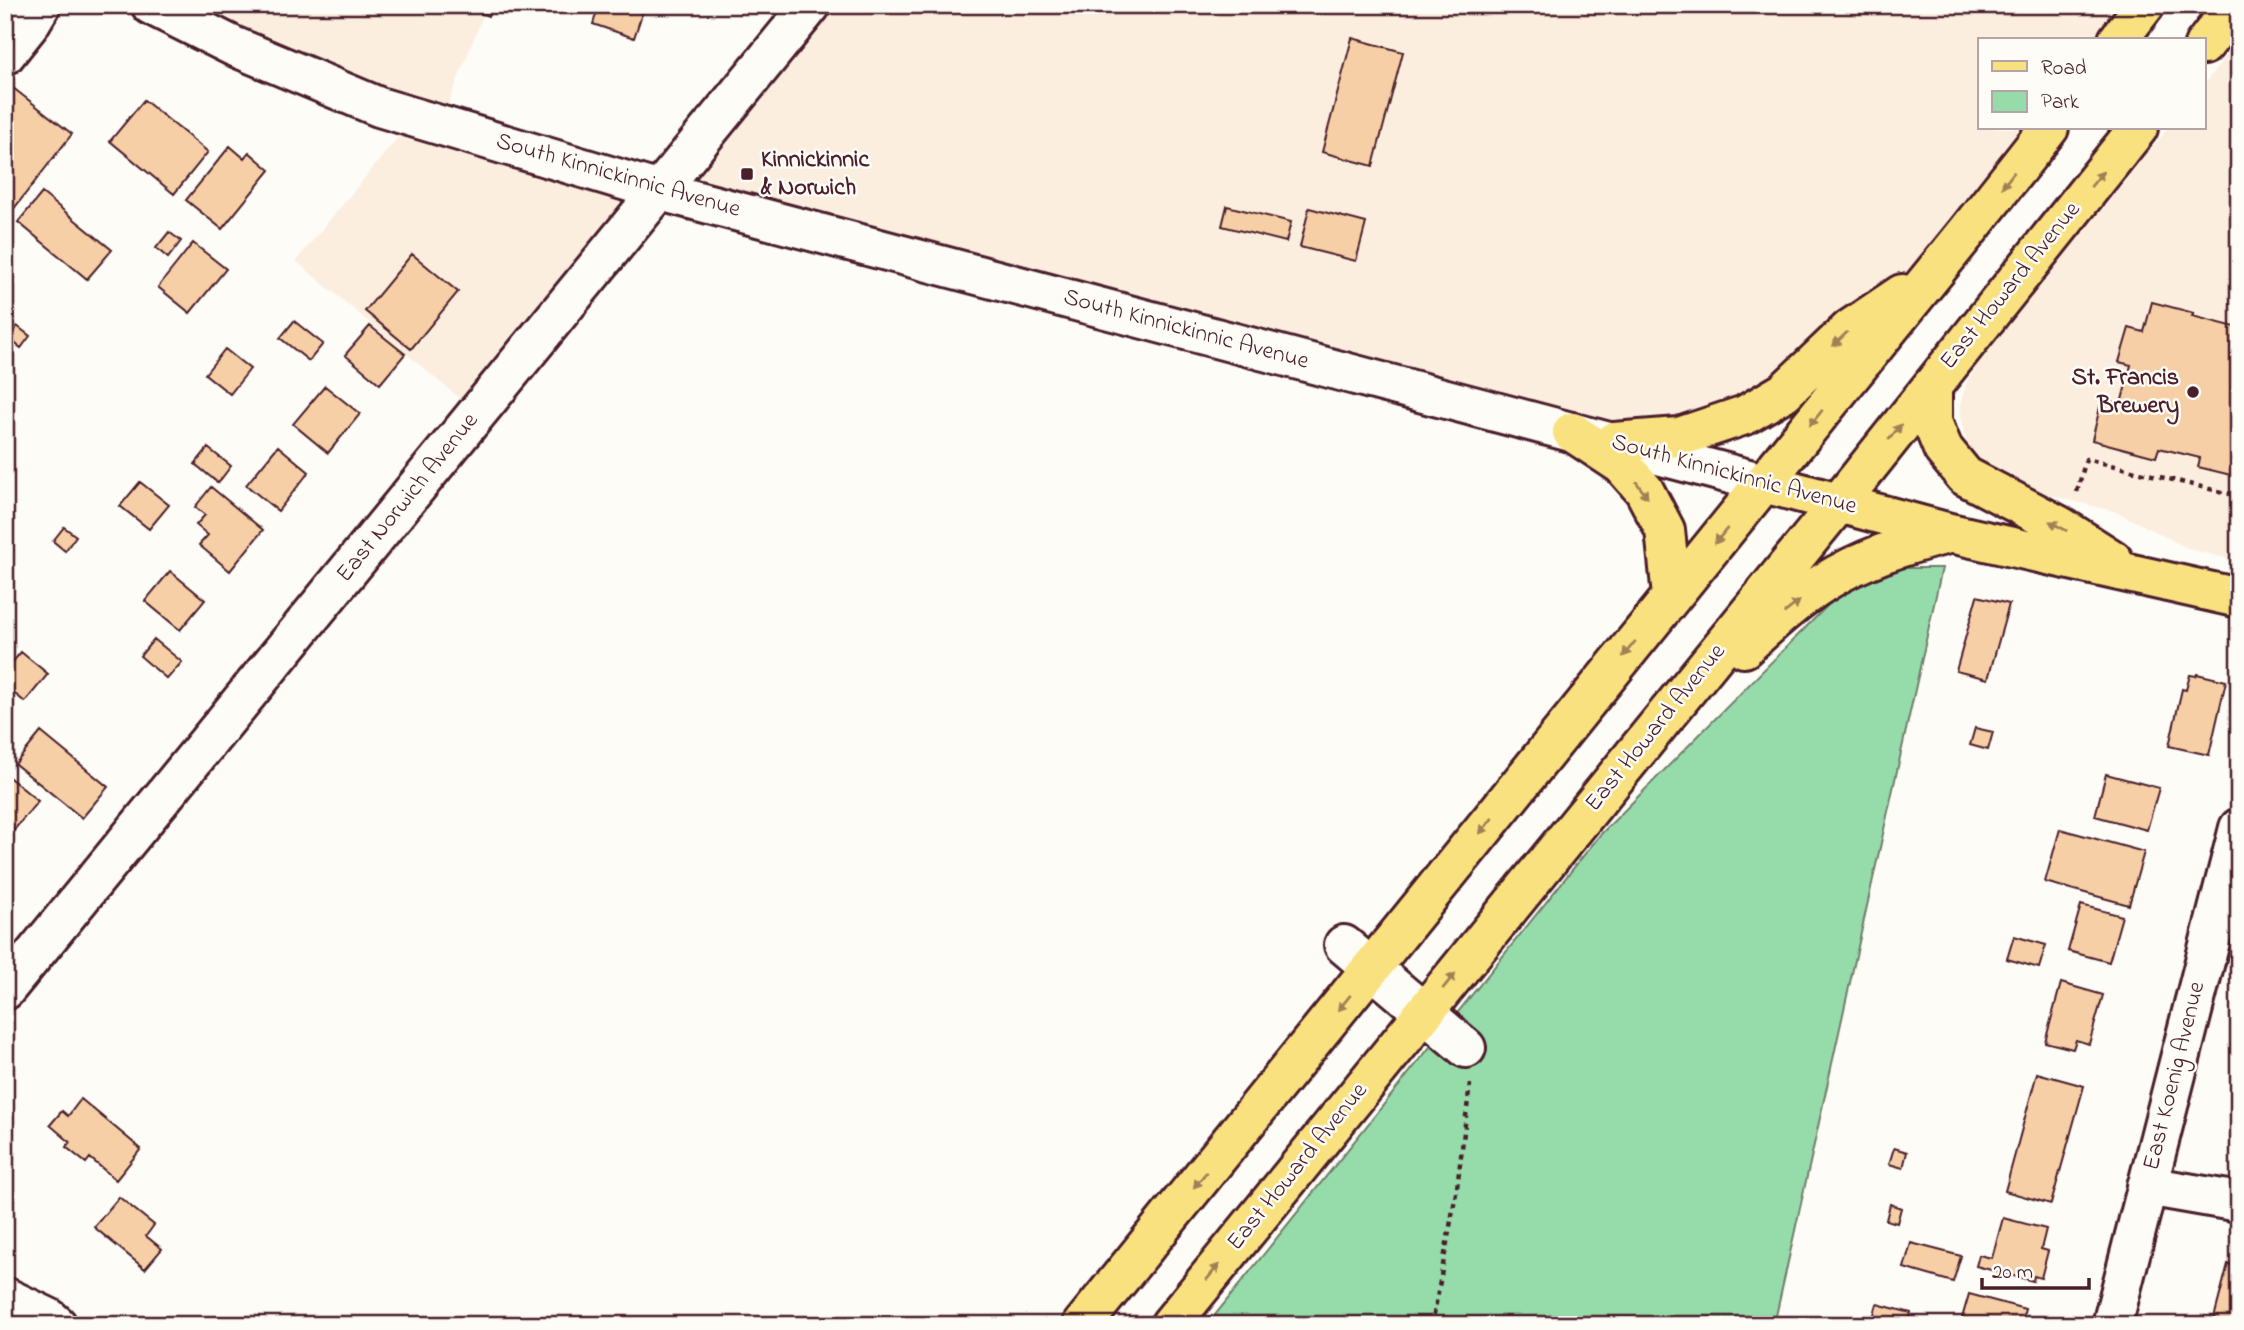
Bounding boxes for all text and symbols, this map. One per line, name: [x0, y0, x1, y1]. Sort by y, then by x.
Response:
legend: [1978, 38, 2206, 130]
text: Road: [2041, 54, 2087, 84]
text: Park: [2041, 88, 2080, 118]
street label: South Kinnickinnic Avenue: [492, 124, 745, 228]
place label: Kinnickinnic & Norwich: [760, 143, 870, 206]
marker: Kinnickinnic & Norwich: [739, 166, 755, 182]
one-way arrow: [2089, 170, 2103, 188]
one-way arrow: [2002, 171, 2016, 189]
street label: East Howard Avenue: [1932, 194, 2090, 378]
street label: South Kinnickinnic Avenue: [1059, 280, 1313, 380]
one-way arrow: [1832, 330, 1849, 346]
place label: St. Francis Brewery: [2072, 361, 2179, 425]
marker: St. Francis Brewery: [2185, 384, 2201, 400]
street label: East Norwich Avenue: [328, 405, 488, 591]
one-way arrow: [1809, 409, 1824, 427]
one-way arrow: [1888, 423, 1903, 441]
street label: South Kinnickinnic Avenue: [1607, 425, 1861, 525]
one-way arrow: [1635, 481, 1649, 499]
one-way arrow: [2049, 520, 2068, 532]
one-way arrow: [1713, 526, 1728, 544]
one-way arrow: [1783, 600, 1800, 615]
street label: East Howard Avenue: [1577, 636, 1735, 820]
one-way arrow: [1623, 640, 1637, 658]
one-way arrow: [1479, 817, 1494, 835]
one-way arrow: [1442, 973, 1457, 991]
street label: East Koenig Avenue: [2135, 978, 2215, 1174]
one-way arrow: [1336, 994, 1351, 1012]
street label: East Howard Avenue: [1219, 1075, 1377, 1259]
one-way arrow: [1193, 1171, 1208, 1188]
scale bar: [1982, 1246, 2088, 1290]
text: 20 m: [1992, 1258, 2033, 1288]
one-way arrow: [1205, 1263, 1220, 1280]

